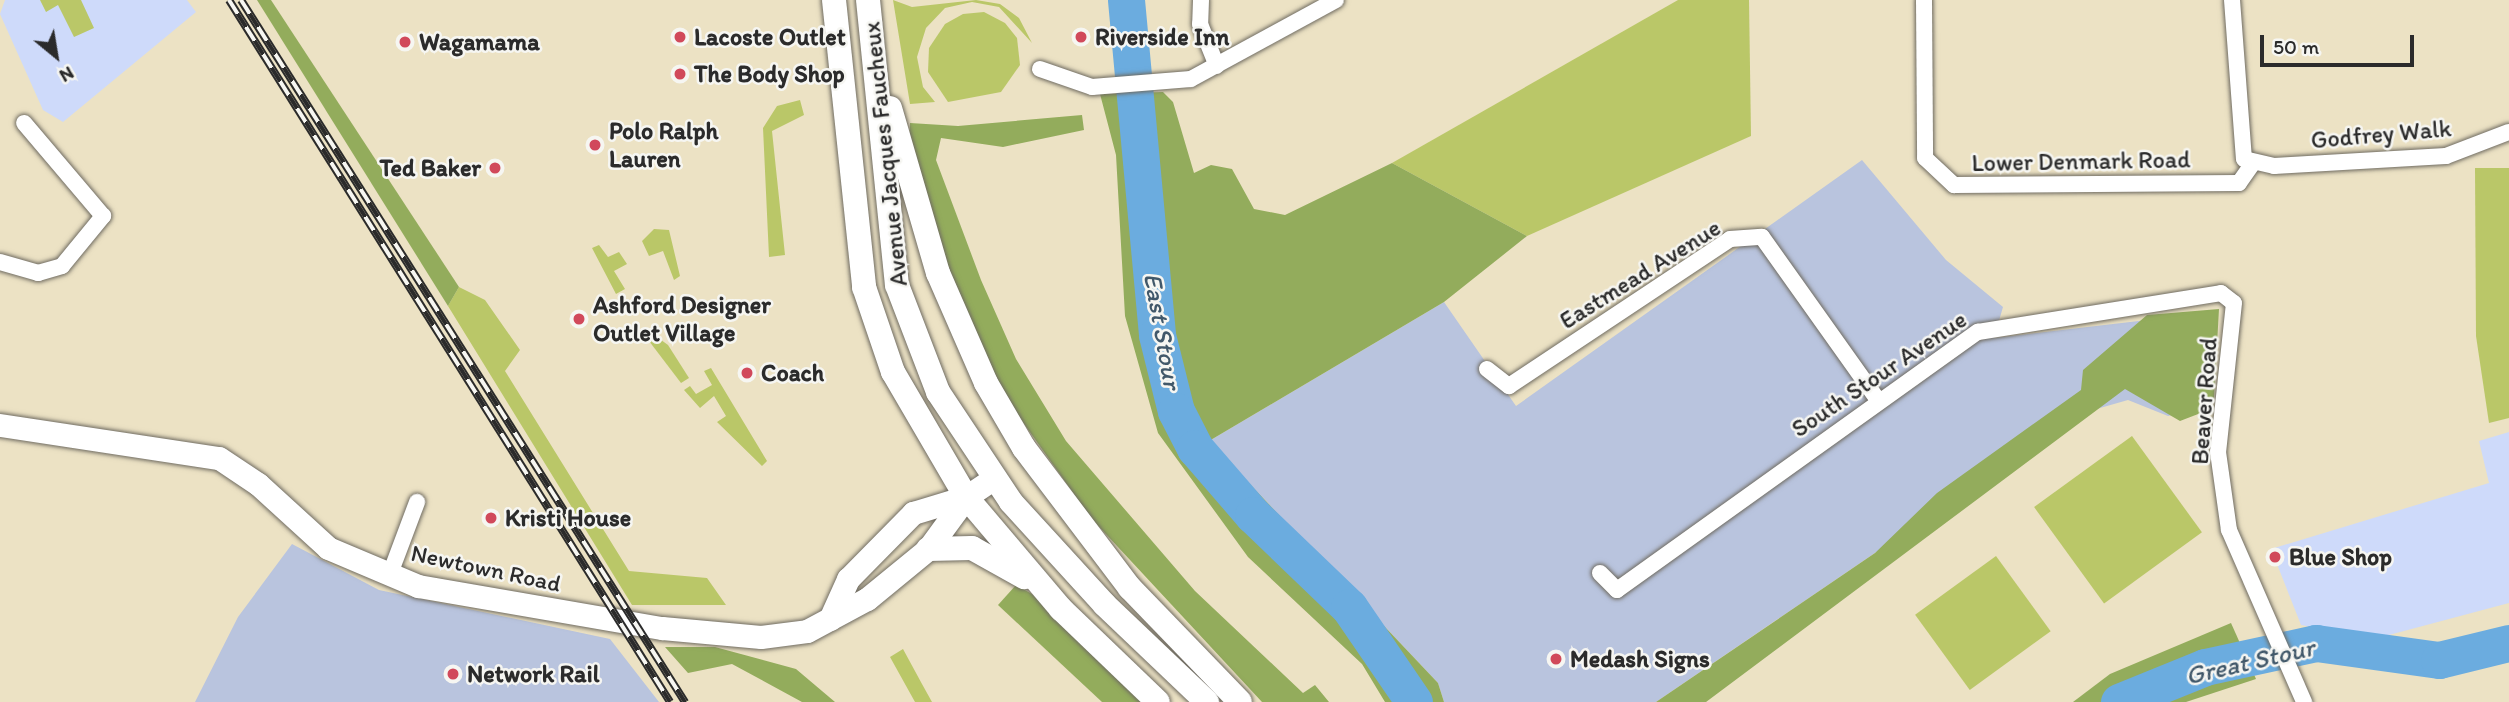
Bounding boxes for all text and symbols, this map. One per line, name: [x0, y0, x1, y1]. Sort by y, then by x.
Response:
street label: Avenue Jacques Faucheux: [857, 20, 913, 288]
north arrow: [21, 21, 91, 91]
scale bar: [2264, 21, 2418, 65]
place label: Lacoste Outlet: [694, 23, 846, 51]
place label: Riverside Inn: [1095, 23, 1229, 51]
place label: Wagamama: [419, 28, 540, 56]
marker: Lacoste Outlet: [672, 29, 688, 45]
marker: Riverside Inn: [1073, 29, 1089, 45]
marker: Wagamama: [397, 34, 413, 50]
text: 50 m: [2273, 34, 2319, 59]
place label: The Body Shop: [694, 60, 845, 88]
text: N: [55, 61, 78, 88]
marker: The Body Shop: [672, 66, 688, 82]
street label: Godfrey Walk: [2310, 114, 2452, 154]
place label: Polo Ralph Lauren: [609, 117, 717, 173]
marker: Polo Ralph Lauren: [587, 137, 603, 153]
street label: Lower Denmark Road: [1972, 145, 2190, 177]
place label: Ted Baker: [379, 154, 481, 182]
marker: Ted Baker: [487, 160, 503, 176]
street label: Eastmead Avenue: [1555, 213, 1725, 335]
water label: East Stour: [1137, 271, 1187, 391]
place label: Ashford Designer Outlet Village: [593, 291, 772, 347]
street label: South Stour Avenue: [1787, 305, 1971, 443]
marker: Ashford Designer Outlet Village: [571, 311, 587, 327]
street label: Beaver Road: [2185, 336, 2223, 466]
place label: Coach: [761, 359, 824, 387]
marker: Coach: [739, 365, 755, 381]
place label: Kristi House: [505, 504, 631, 532]
marker: Kristi House: [483, 510, 499, 526]
street label: Newtown Road: [409, 538, 563, 598]
place label: Blue Shop: [2289, 543, 2392, 571]
marker: Blue Shop: [2267, 549, 2283, 565]
water label: Great Stour: [2183, 632, 2317, 692]
place label: Medash Signs: [1570, 645, 1710, 673]
marker: Medash Signs: [1548, 651, 1564, 667]
place label: Network Rail: [467, 660, 599, 688]
marker: Network Rail: [445, 666, 461, 682]

